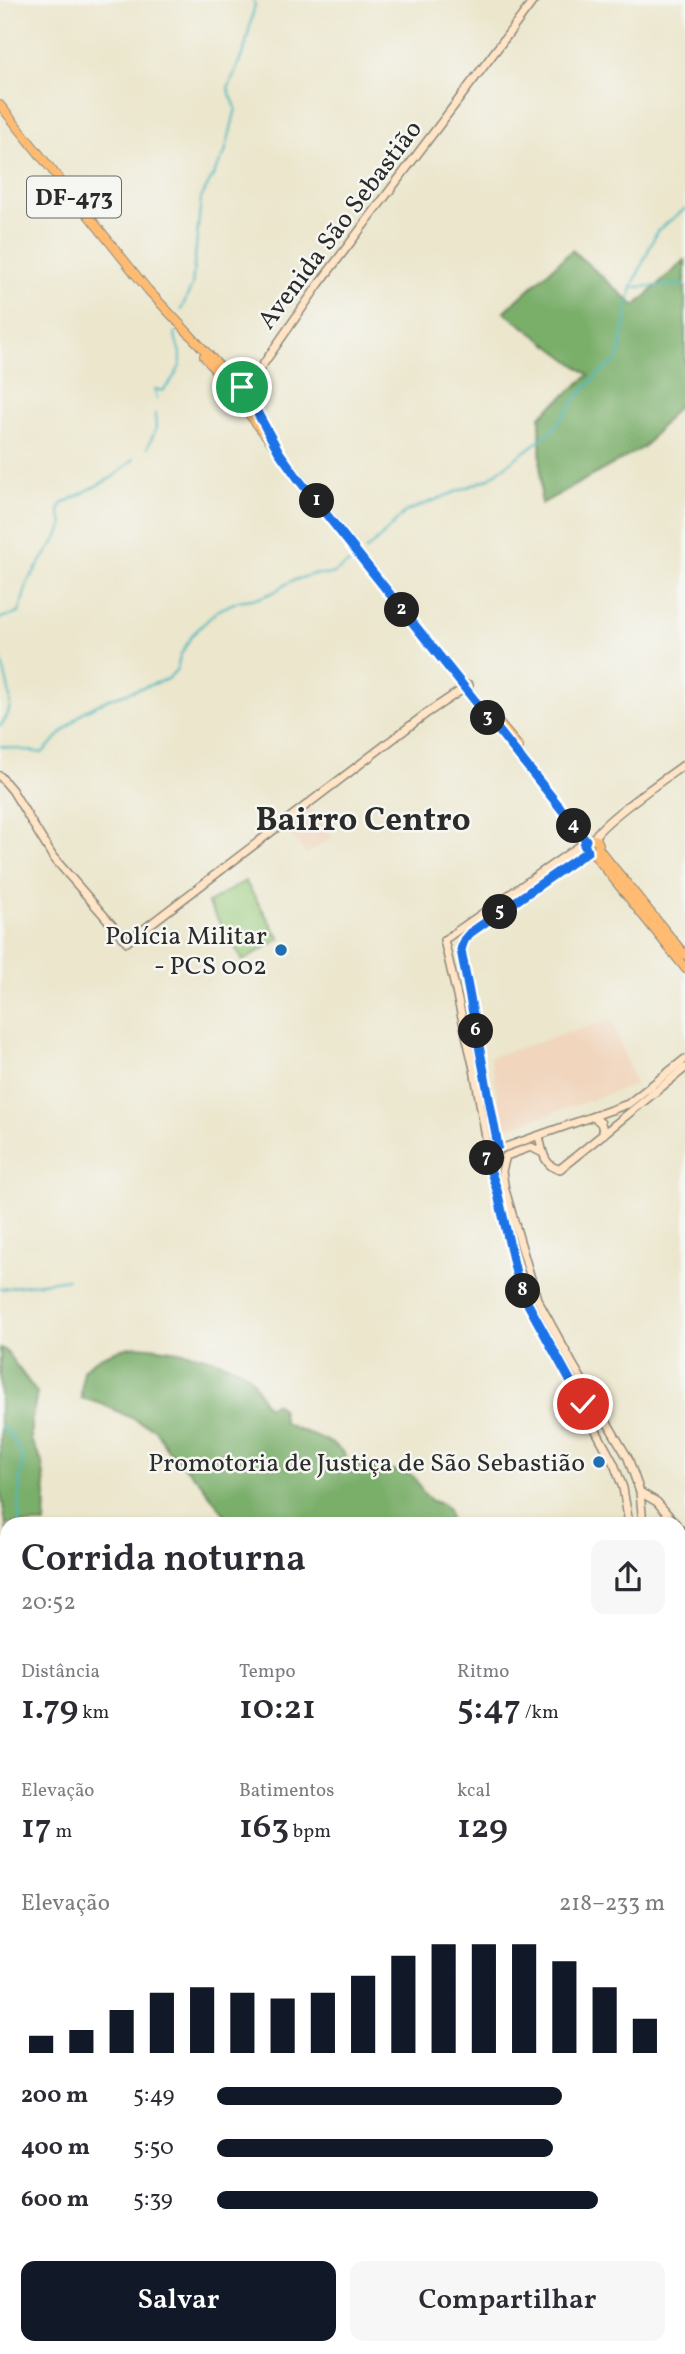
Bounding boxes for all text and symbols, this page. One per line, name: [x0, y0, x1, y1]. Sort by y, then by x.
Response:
street label: Avenida São Sebastião: [250, 113, 431, 337]
road number: DF-473: [27, 176, 121, 218]
pin: [212, 357, 272, 417]
icon: arrive: [223, 368, 261, 406]
pin: 1: [300, 484, 334, 518]
text: 1: [313, 487, 320, 513]
pin: 2: [384, 592, 420, 628]
text: 2: [397, 596, 406, 622]
pin: 3: [470, 700, 505, 736]
text: 3: [483, 704, 492, 730]
district label: Bairro Centro: [255, 799, 471, 845]
pin: 4: [556, 808, 592, 844]
text: 4: [568, 812, 579, 838]
pin: 5: [482, 894, 518, 930]
text: 5: [495, 898, 504, 924]
place label: Polícia Militar - PCS 002: [105, 919, 267, 985]
marker: Polícia Militar - PCS 002: [273, 942, 289, 958]
pin: 6: [458, 1014, 494, 1048]
text: 6: [470, 1017, 481, 1043]
pin: 7: [470, 1140, 504, 1176]
text: 7: [482, 1144, 491, 1170]
pin: 8: [505, 1274, 540, 1308]
text: 8: [517, 1277, 528, 1303]
pin: [553, 1374, 613, 1434]
icon: check: [564, 1385, 602, 1423]
place label: Promotoria de Justiça de São Sebastião: [148, 1446, 585, 1482]
marker: Promotoria de Justiça de São Sebastião: [591, 1454, 607, 1470]
text: Corrida noturna: [21, 1534, 306, 1587]
button: share: [591, 1540, 665, 1614]
text: 20:52: [21, 1587, 76, 1619]
text: Distância: [21, 1659, 100, 1685]
text: Tempo: [239, 1659, 296, 1685]
text: Ritmo: [457, 1659, 509, 1685]
text: 1.79: [21, 1685, 78, 1733]
text: 10:21: [239, 1685, 316, 1733]
text: 5:47: [457, 1685, 521, 1733]
text: km: [78, 1700, 109, 1726]
text: /km: [521, 1700, 559, 1726]
text: Elevação: [21, 1778, 94, 1804]
text: Batimentos: [239, 1778, 334, 1804]
text: kcal: [457, 1778, 491, 1804]
text: 17: [21, 1804, 52, 1852]
text: 163: [239, 1804, 289, 1852]
text: 129: [457, 1804, 508, 1852]
text: m: [52, 1819, 72, 1845]
text: bpm: [289, 1819, 331, 1845]
text: Elevação: [21, 1888, 110, 1920]
text: 218–233 m: [559, 1888, 665, 1920]
text: 200 m: [21, 2080, 88, 2112]
text: 5:49: [133, 2080, 174, 2112]
text: 400 m: [21, 2132, 90, 2164]
text: 5:50: [133, 2132, 174, 2164]
text: 600 m: [21, 2184, 89, 2216]
text: 5:39: [133, 2184, 173, 2216]
button: Salvar: [21, 2261, 336, 2341]
button: Compartilhar: [350, 2261, 665, 2341]

